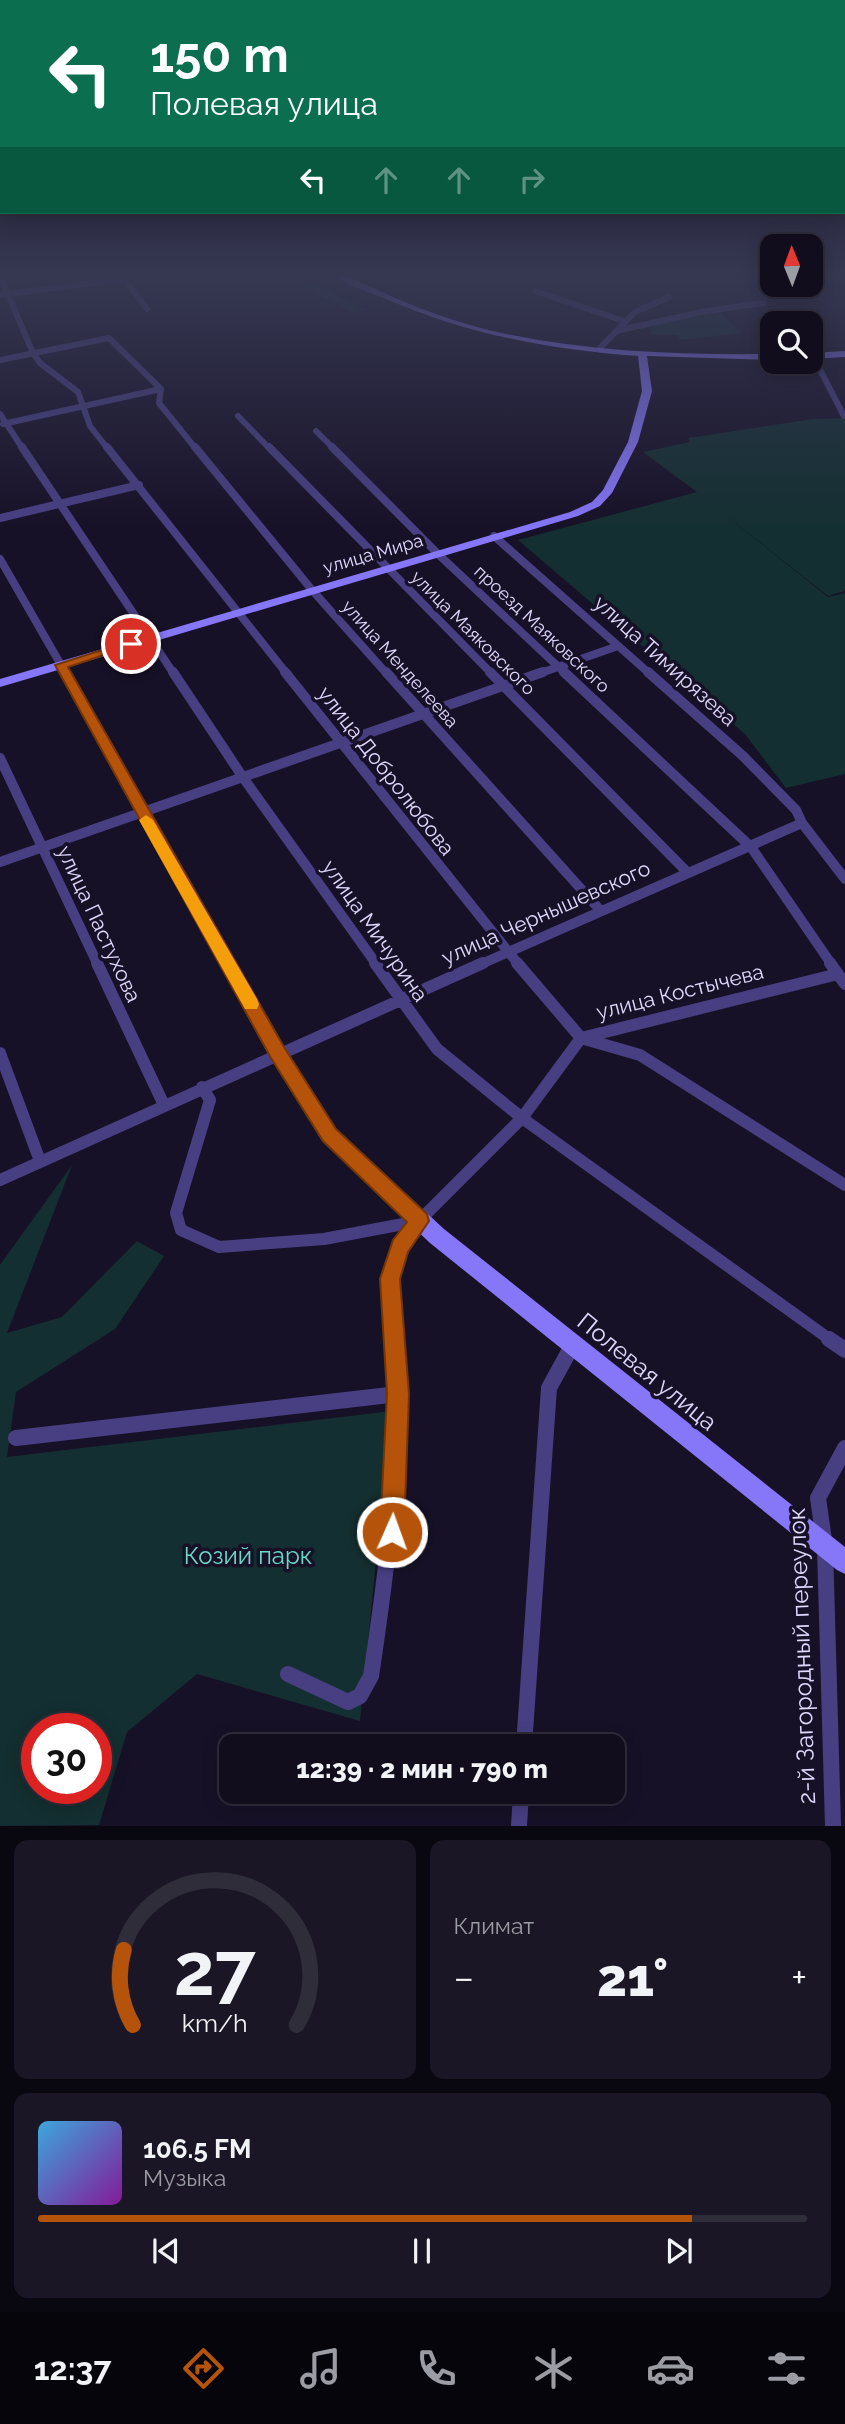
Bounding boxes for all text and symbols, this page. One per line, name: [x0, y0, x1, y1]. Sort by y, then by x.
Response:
text: 150 m: [150, 26, 289, 83]
icon: left: [35, 28, 126, 119]
text: Полевая улица: [150, 85, 378, 122]
icon: left: [294, 161, 332, 199]
icon: ahead: [367, 161, 405, 199]
icon: ahead: [440, 161, 478, 199]
icon: right: [513, 161, 551, 199]
north arrow: [760, 234, 822, 298]
map controls: [760, 234, 823, 374]
button: search: [760, 311, 823, 374]
street label: улица Мира: [321, 529, 425, 578]
street label: проезд Маяковского: [470, 560, 615, 697]
street label: улица Маяковского: [407, 566, 540, 699]
street label: улица Тимирязева: [589, 590, 742, 731]
street label: улица Менделеева: [338, 596, 463, 732]
pin: [101, 614, 161, 674]
icon: arrive: [112, 625, 150, 663]
street label: улица Добролюбова: [313, 681, 460, 860]
street label: улица Пастухова: [52, 842, 147, 1006]
street label: улица Мичурина: [317, 855, 434, 1006]
street label: улица Чернышевского: [438, 855, 654, 970]
street label: улица Костычева: [594, 959, 766, 1024]
street label: Полевая улица: [572, 1307, 723, 1437]
position arrow: [355, 1495, 429, 1569]
street label: 2-й Загородный переулок: [782, 1507, 821, 1805]
park label: Козий парк: [184, 1541, 312, 1570]
speed limit sign: 30: [21, 1713, 112, 1804]
text: 12:39 · 2 мин · 790 m: [296, 1754, 548, 1784]
text: Климат: [454, 1912, 534, 1939]
text: 27: [174, 1928, 256, 2013]
text: 21°: [597, 1947, 668, 2008]
text: −: [454, 1955, 474, 2000]
text: +: [791, 1955, 807, 2000]
text: km/h: [182, 2008, 248, 2038]
text: 106.5 FM: [143, 2134, 252, 2164]
text: Музыка: [143, 2164, 226, 2191]
icon: previous: [147, 2232, 185, 2270]
icon: pause: [403, 2232, 441, 2270]
icon: next: [660, 2232, 698, 2270]
icon: directions: [179, 2344, 228, 2393]
icon: music: [296, 2344, 345, 2393]
icon: phone: [412, 2344, 461, 2393]
icon: climate: [529, 2344, 578, 2393]
icon: car: [646, 2344, 695, 2393]
icon: filters: [762, 2344, 811, 2393]
text: 12:37: [34, 2350, 111, 2387]

